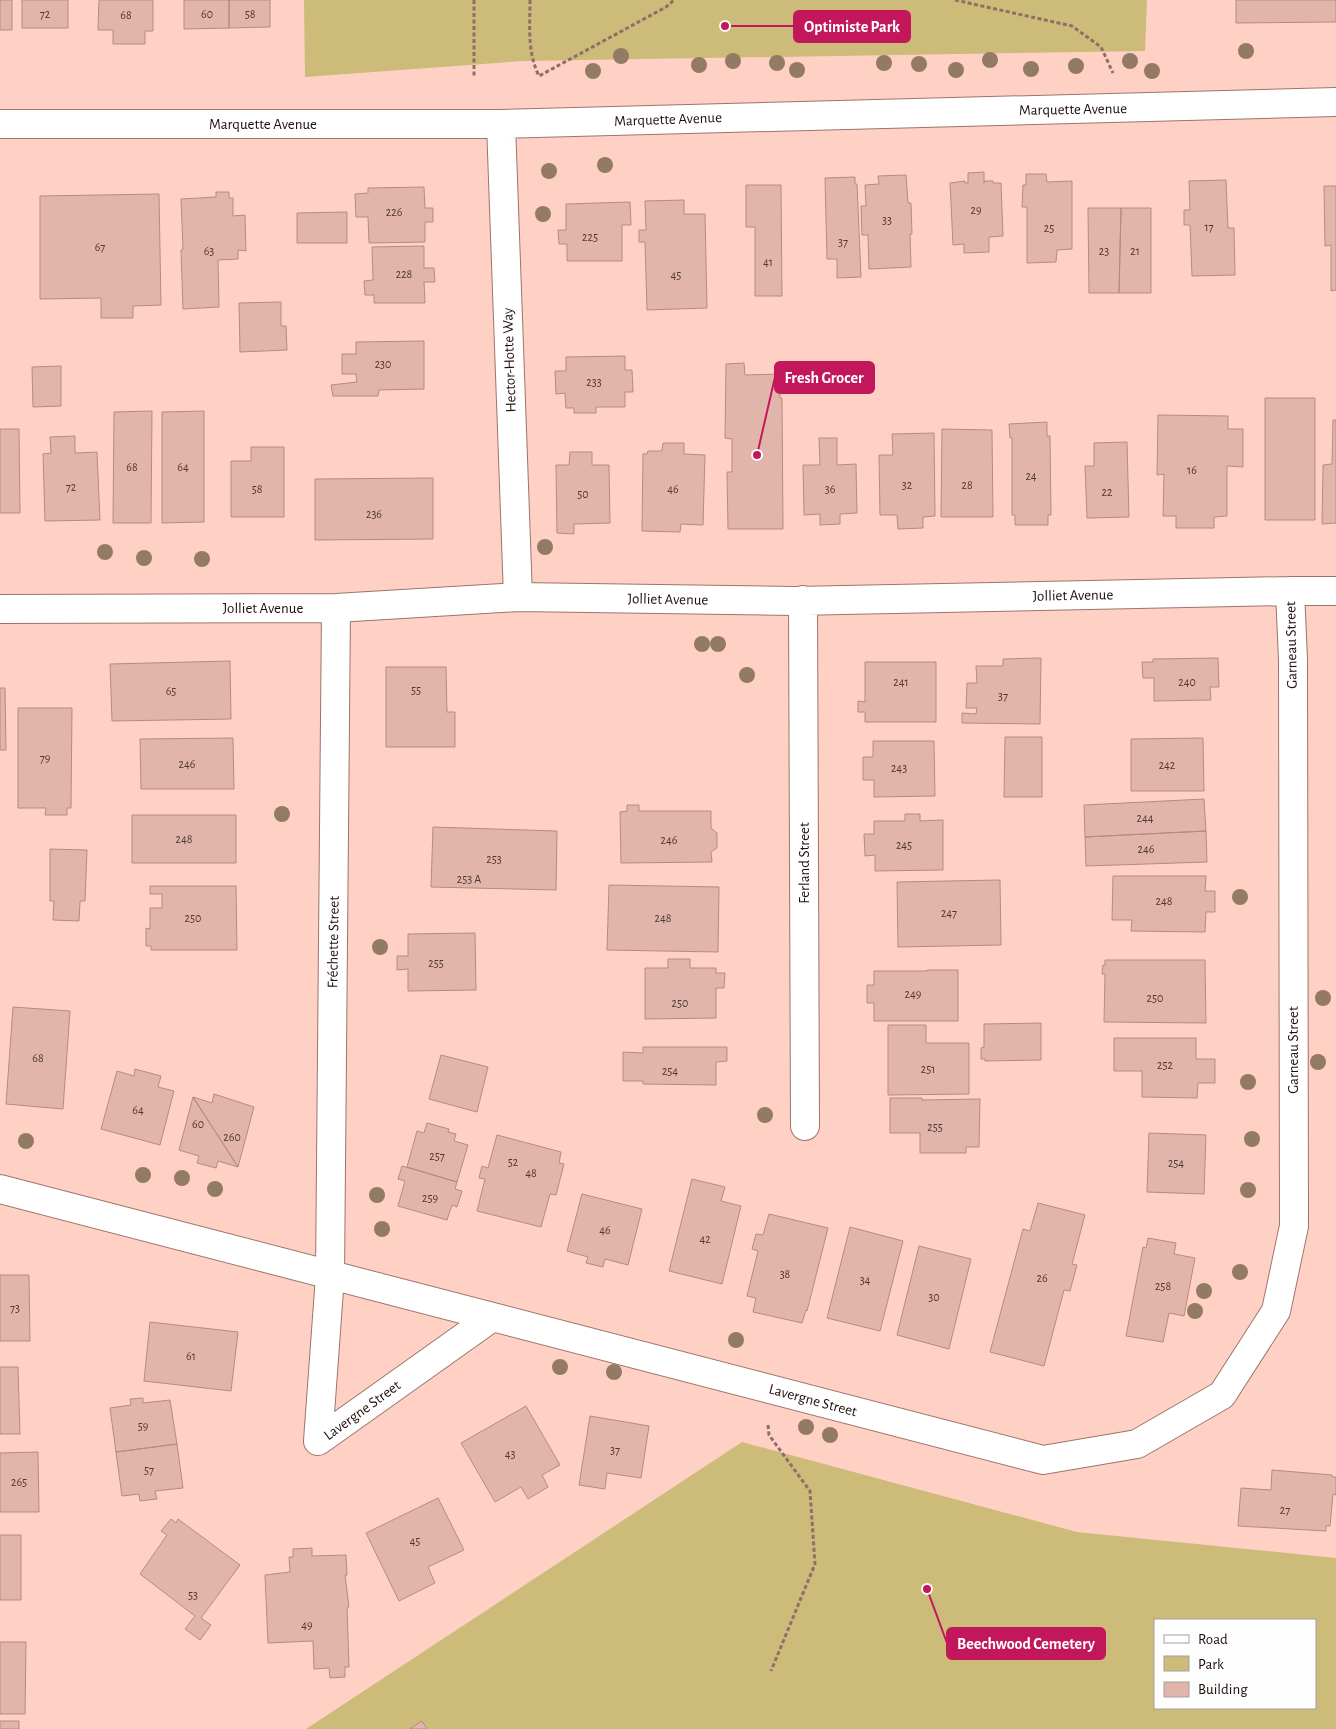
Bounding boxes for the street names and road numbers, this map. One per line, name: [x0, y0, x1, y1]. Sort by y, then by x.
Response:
street label: Marquette Avenue: [1019, 101, 1127, 118]
street label: Marquette Avenue: [614, 110, 722, 129]
street label: Marquette Avenue: [209, 117, 317, 132]
street label: Hector-Hotte Way: [500, 307, 519, 413]
street label: Jolliet Avenue: [1033, 587, 1114, 604]
street label: Jolliet Avenue: [628, 591, 709, 608]
street label: Jolliet Avenue: [223, 601, 303, 616]
street label: Garneau Street: [1283, 601, 1300, 689]
street label: Ferland Street: [797, 822, 812, 904]
street label: Fréchette Street: [325, 896, 342, 988]
street label: Garneau Street: [1286, 1006, 1301, 1094]
street label: Lavergne Street: [321, 1378, 404, 1443]
street label: Lavergne Street: [767, 1382, 859, 1420]

